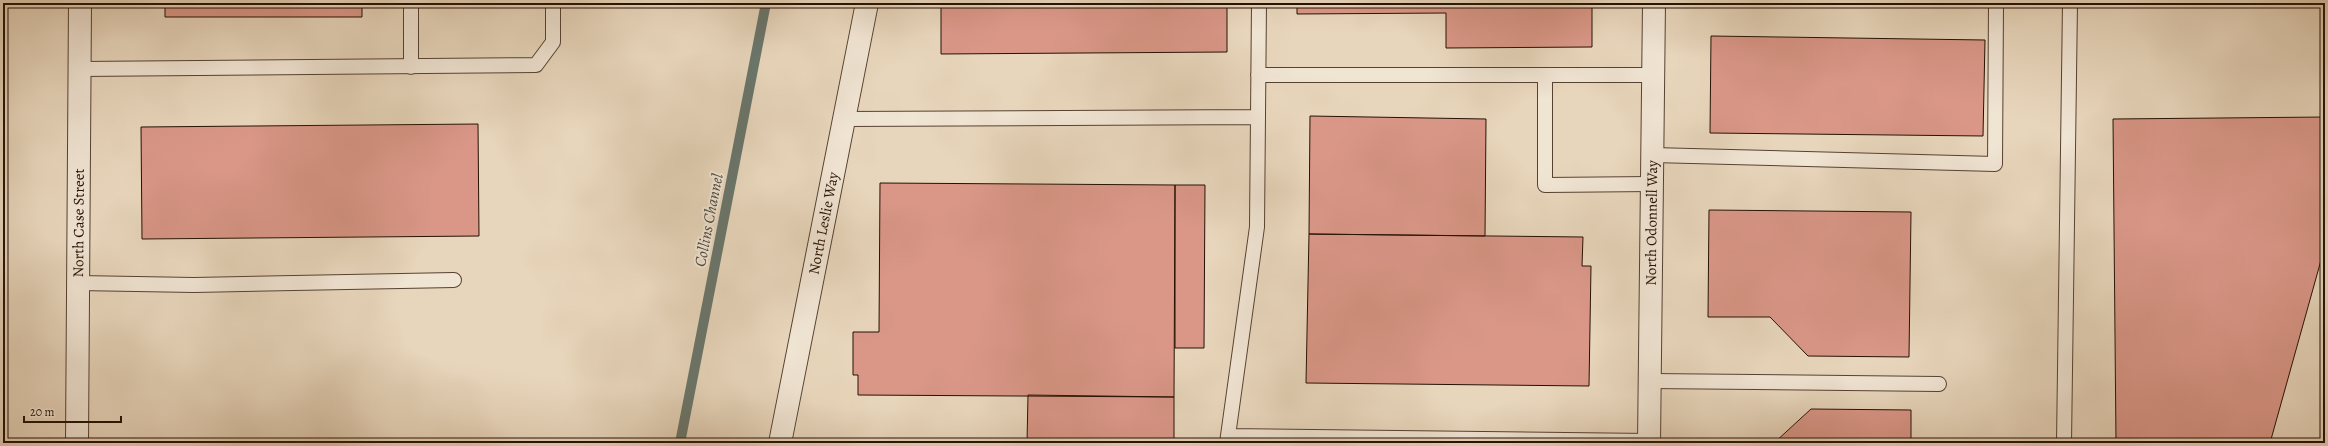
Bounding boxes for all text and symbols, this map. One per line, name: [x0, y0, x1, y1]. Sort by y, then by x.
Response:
street label: North Odonnell Way: [1641, 160, 1662, 286]
street label: North Case Street: [68, 169, 89, 277]
street label: North Leslie Way: [804, 170, 843, 276]
water label: Collins Channel: [689, 172, 729, 269]
scale bar: [24, 398, 121, 424]
text: 20 m: [30, 404, 54, 420]

